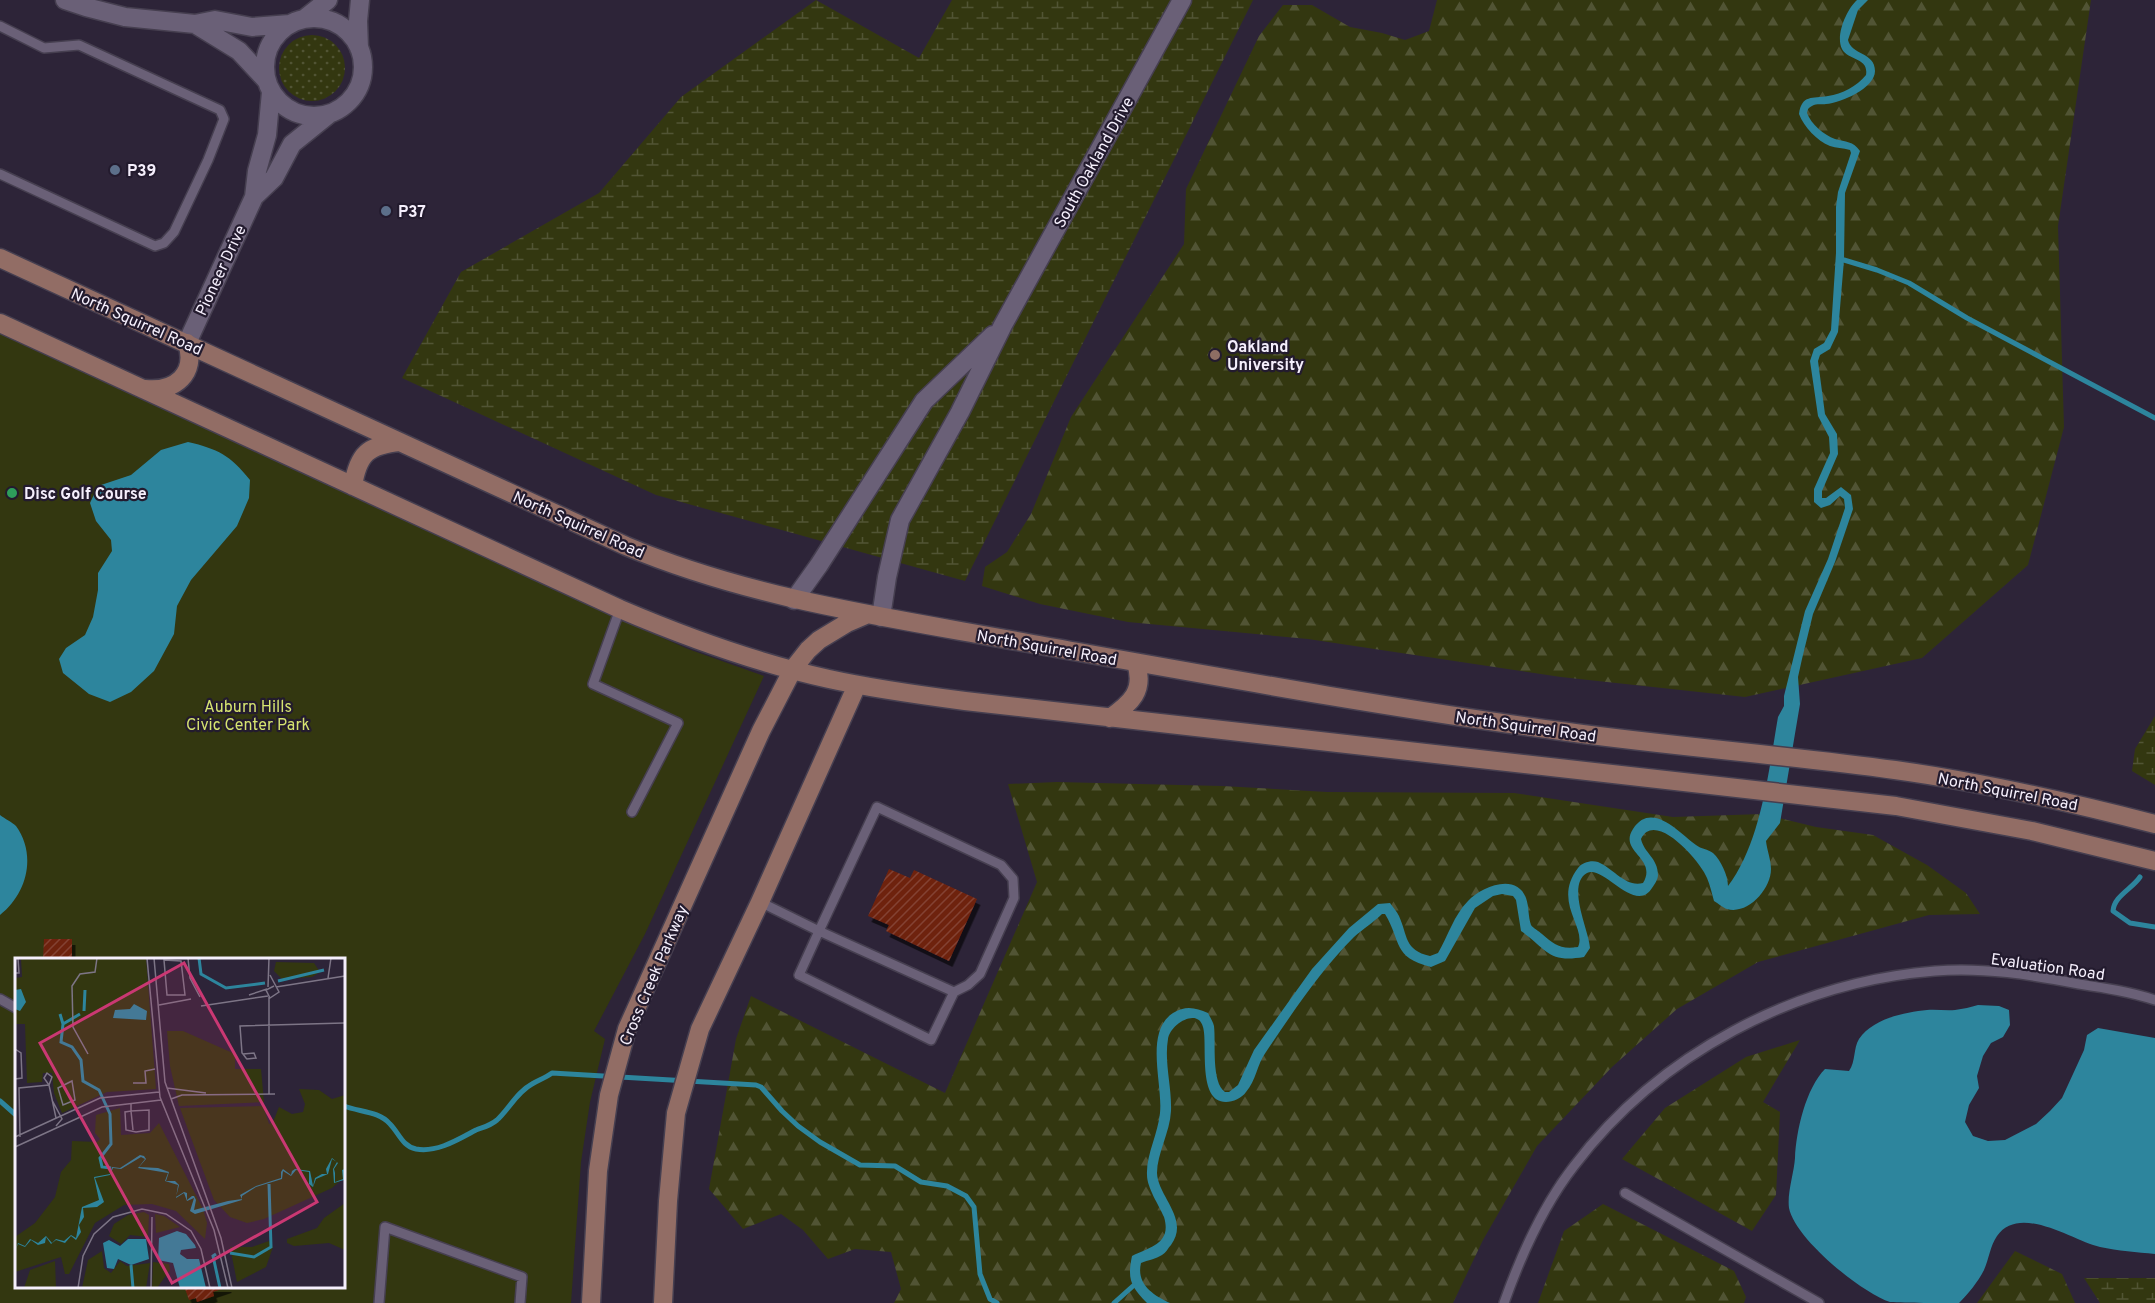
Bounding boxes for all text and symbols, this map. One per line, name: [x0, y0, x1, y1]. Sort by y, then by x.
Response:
street label: South Oakland Drive: [1050, 94, 1139, 232]
place label: P39: [127, 162, 156, 182]
marker: P39: [108, 163, 122, 177]
place label: P37: [398, 203, 426, 223]
marker: P37: [379, 204, 393, 218]
street label: Pioneer Drive: [192, 222, 252, 319]
street label: North Squirrel Road: [67, 285, 205, 361]
place label: Oakland University: [1227, 338, 1304, 376]
marker: Oakland University: [1208, 348, 1222, 362]
place label: Disc Golf Course: [24, 485, 147, 505]
marker: Disc Golf Course: [5, 486, 19, 500]
street label: North Squirrel Road: [509, 488, 647, 564]
street label: North Squirrel Road: [975, 627, 1118, 671]
park label: Auburn Hills Civic Center Park: [186, 698, 310, 736]
street label: North Squirrel Road: [1454, 708, 1597, 748]
street label: North Squirrel Road: [1936, 770, 2079, 816]
street label: Cross Creek Parkway: [616, 903, 693, 1049]
street label: Evaluation Road: [1989, 950, 2106, 986]
inset map: [15, 958, 345, 1288]

